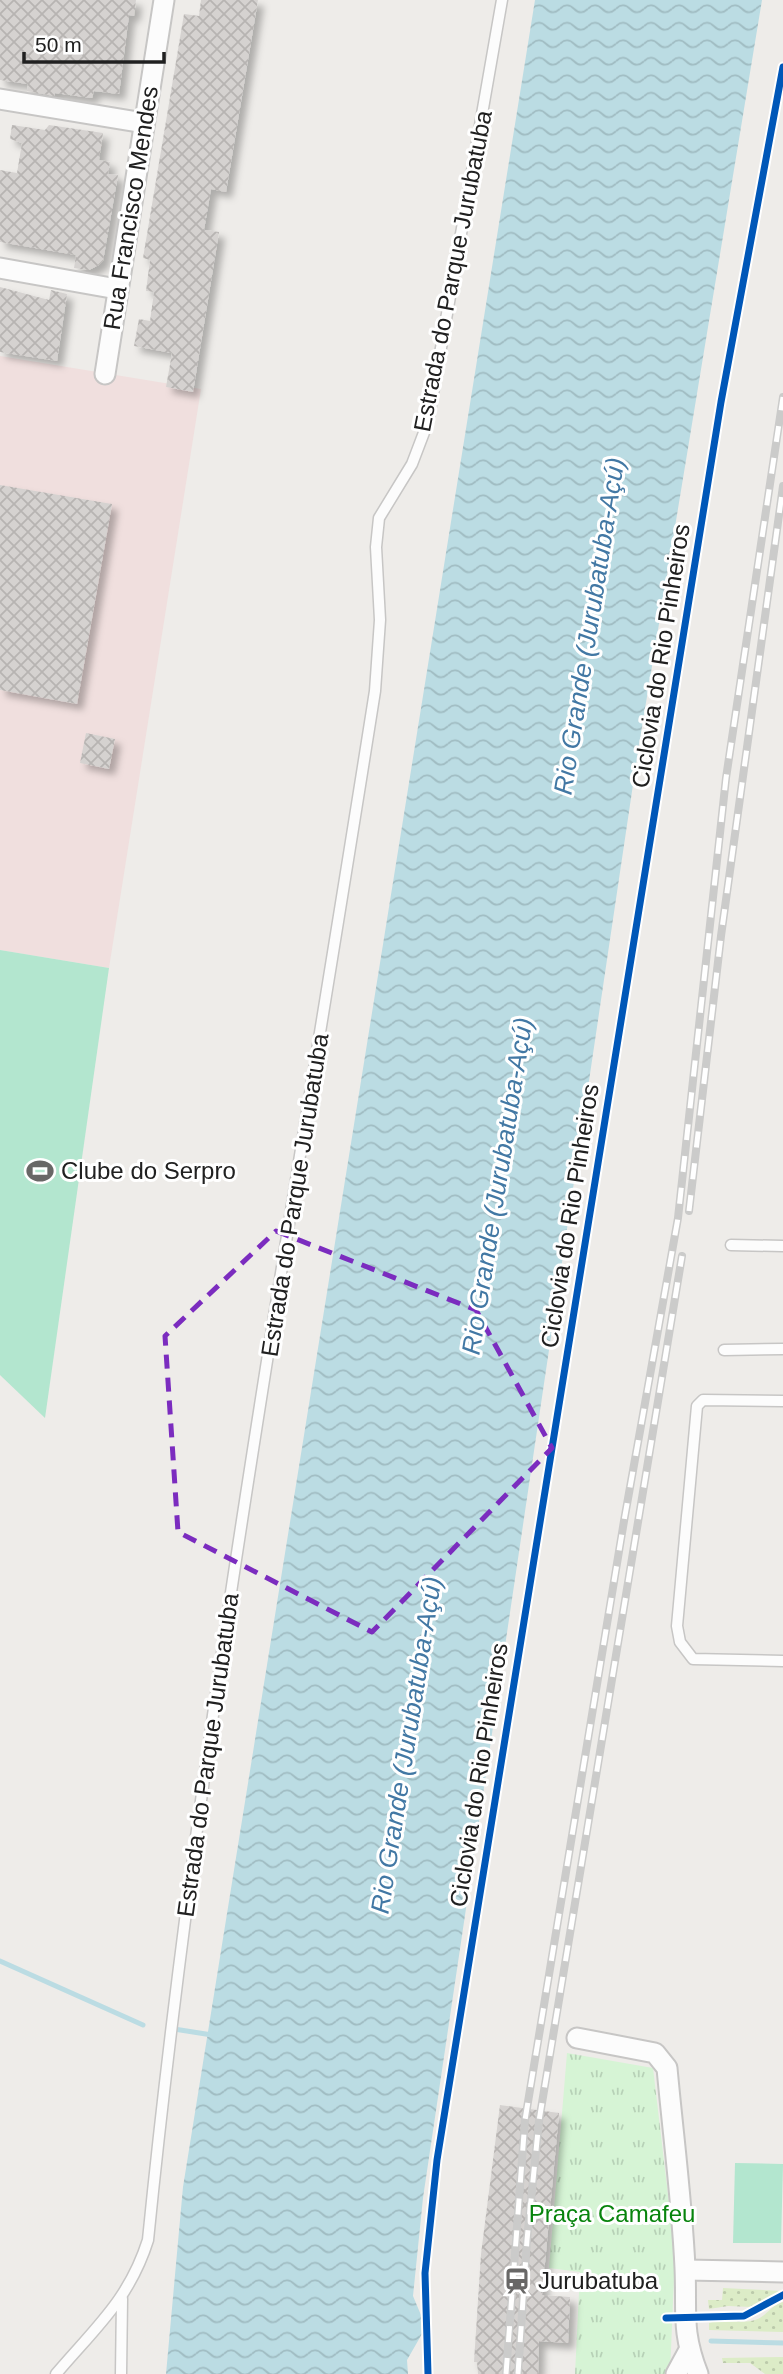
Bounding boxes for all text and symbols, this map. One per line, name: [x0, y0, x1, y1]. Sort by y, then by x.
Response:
scale bar: [24, 21, 164, 65]
text: 50 m: [35, 33, 82, 56]
street label: Rua Francisco Mendes: [98, 84, 163, 332]
street label: Estrada do Parque Jurubatuba: [408, 107, 497, 434]
water label: Rio Grande (Jurubatuba-Açú): [548, 455, 630, 797]
street label: Ciclovia do Rio Pinheiros: [626, 522, 695, 790]
water label: Rio Grande (Jurubatuba-Açú): [456, 1015, 538, 1357]
street label: Estrada do Parque Jurubatuba: [256, 1031, 334, 1358]
street label: Ciclovia do Rio Pinheiros: [535, 1082, 604, 1350]
sports icon: Clube do Serpro: [25, 1156, 55, 1186]
place label: Clube do Serpro: [61, 1157, 236, 1184]
water label: Rio Grande (Jurubatuba-Açú): [365, 1574, 447, 1916]
street label: Estrada do Parque Jurubatuba: [171, 1591, 244, 1919]
street label: Ciclovia do Rio Pinheiros: [444, 1641, 513, 1909]
park label: Praça Camafeu: [529, 2200, 695, 2227]
station icon: Jurubatuba: [502, 2266, 532, 2296]
place label: Jurubatuba: [538, 2267, 659, 2294]

